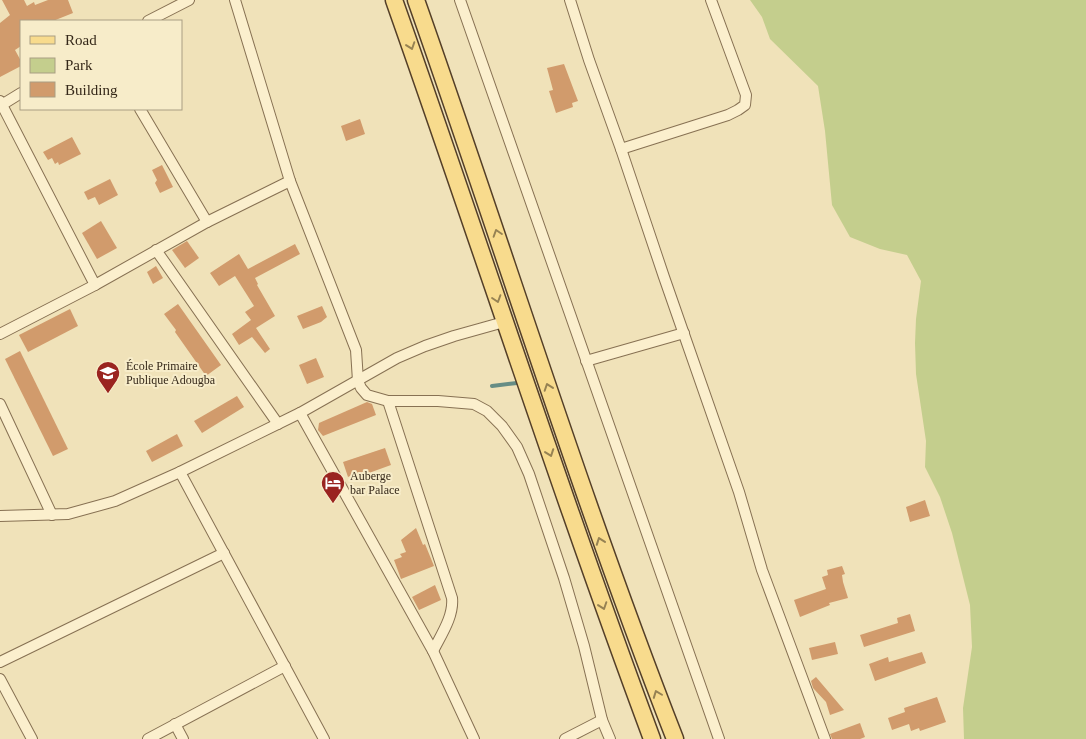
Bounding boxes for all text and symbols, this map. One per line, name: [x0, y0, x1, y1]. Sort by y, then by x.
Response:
legend: [20, 20, 182, 110]
text: Road: [65, 32, 97, 48]
one-way arrow: [405, 41, 415, 50]
text: Park: [65, 57, 93, 73]
text: Building: [65, 82, 118, 98]
one-way arrow: [492, 230, 502, 238]
one-way arrow: [491, 295, 501, 303]
place label: École Primaire Publique Adougba: [126, 359, 216, 387]
school or university icon: École Primaire Publique Adougba: [95, 360, 121, 394]
one-way arrow: [544, 384, 554, 392]
one-way arrow: [544, 448, 554, 457]
place label: Auberge bar Palace: [350, 469, 400, 497]
hotel icon: Auberge bar Palace: [320, 470, 346, 504]
one-way arrow: [596, 538, 606, 546]
one-way arrow: [597, 602, 607, 610]
one-way arrow: [653, 690, 663, 698]

